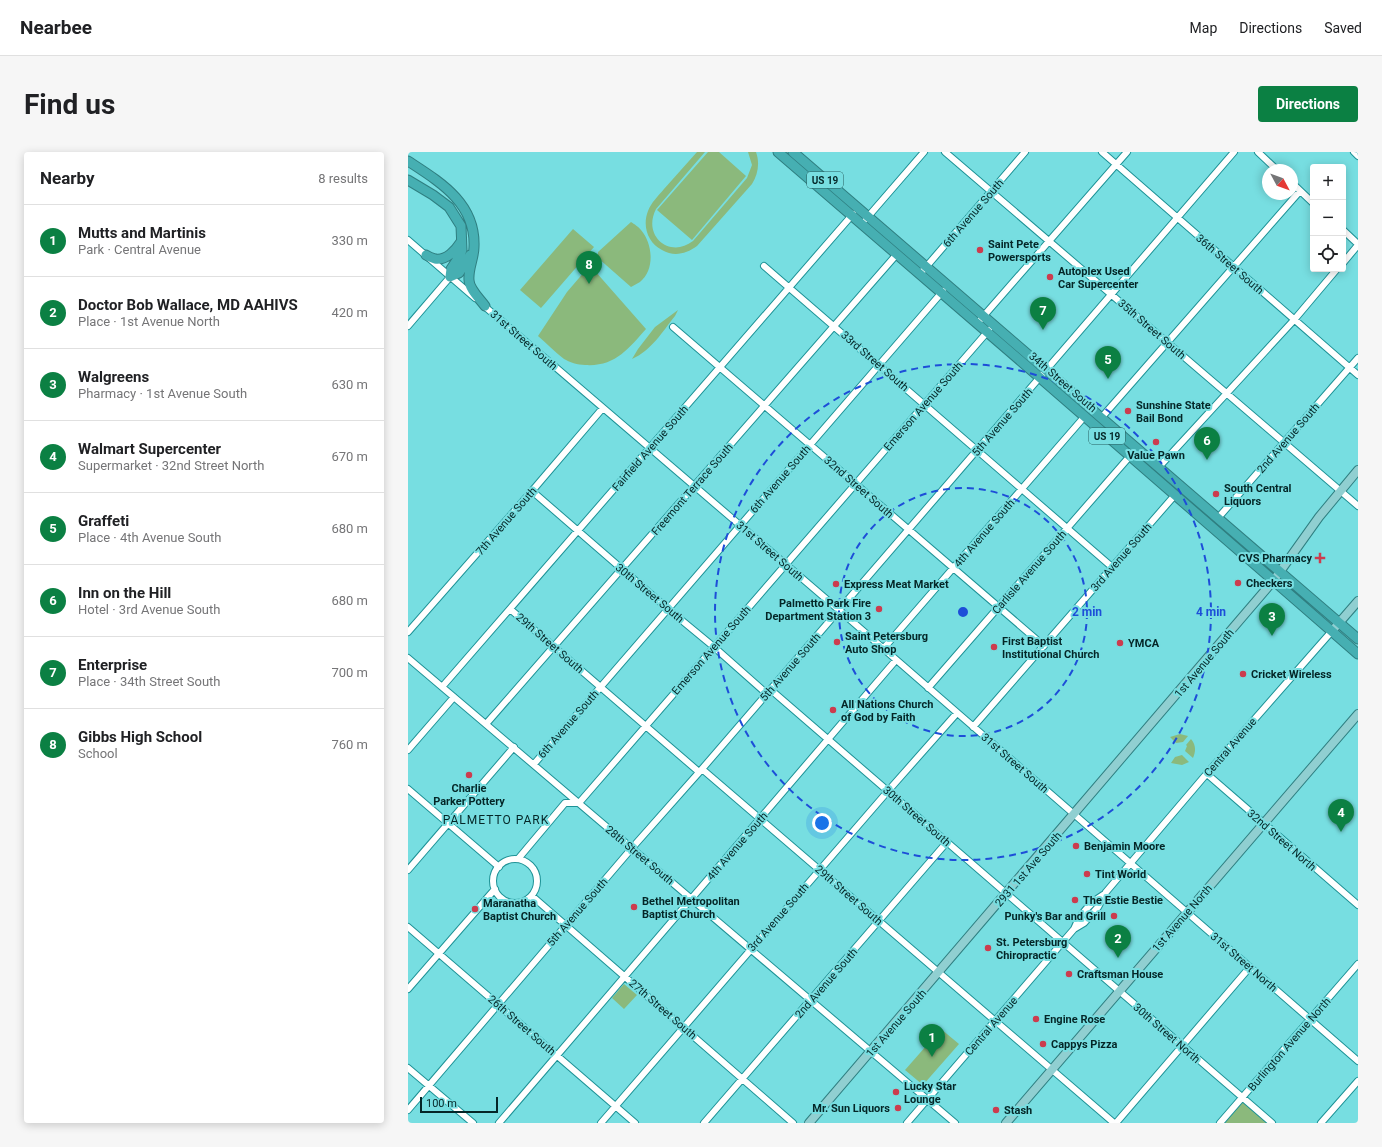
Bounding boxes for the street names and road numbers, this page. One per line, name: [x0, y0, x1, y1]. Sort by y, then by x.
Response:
road number: US 19: [807, 172, 843, 188]
street label: 6th Avenue South: [940, 177, 1006, 250]
street label: 36th Street South: [1193, 232, 1266, 297]
street label: 35th Street South: [1115, 297, 1188, 362]
street label: 31st Street South: [487, 308, 560, 373]
street label: 33rd Street South: [838, 329, 911, 394]
street label: 34th Street South: [1026, 350, 1099, 415]
street label: Emerson Avenue South: [881, 359, 965, 453]
street label: 5th Avenue South: [969, 386, 1035, 459]
street label: 2nd Avenue South: [1254, 401, 1322, 476]
street label: Fairfield Avenue South: [610, 403, 691, 494]
road number: US 19: [1089, 428, 1125, 444]
street label: Freemont Terrace South: [649, 441, 736, 538]
street label: 6th Avenue South: [747, 443, 813, 516]
street label: 32nd Street South: [821, 454, 896, 521]
street label: 7th Avenue South: [473, 485, 539, 558]
street label: 4th Avenue South: [951, 497, 1017, 570]
street label: 31st Street South: [733, 519, 806, 584]
street label: 3rd Avenue South: [1088, 521, 1154, 594]
street label: Carlisle Avenue South: [990, 528, 1069, 617]
street label: 30th Street South: [613, 561, 686, 626]
street label: Emerson Avenue South: [669, 603, 753, 697]
street label: 29th Street South: [513, 611, 586, 676]
street label: 1st Avenue South: [1172, 626, 1237, 700]
street label: 5th Avenue South: [757, 631, 823, 704]
street label: 6th Avenue South: [535, 688, 601, 761]
street label: Central Avenue: [1201, 715, 1260, 779]
street label: 31st Street South: [978, 731, 1051, 796]
street label: 30th Street South: [880, 784, 953, 849]
street label: 32nd Street North: [1245, 807, 1319, 874]
street label: 4th Avenue South: [704, 810, 770, 883]
street label: 28th Street South: [603, 823, 676, 888]
street label: 2931 1st Ave South: [992, 829, 1064, 909]
street label: 29th Street South: [812, 863, 885, 928]
street label: 5th Avenue South: [544, 876, 610, 949]
street label: 3rd Avenue South: [745, 881, 811, 954]
street label: 1st Avenue North: [1150, 882, 1215, 955]
street label: 31st Street North: [1208, 930, 1280, 995]
street label: 2nd Avenue South: [792, 946, 860, 1021]
street label: 27th Street South: [626, 977, 699, 1042]
street label: 1st Avenue South: [863, 987, 929, 1060]
street label: 26th Street South: [485, 993, 558, 1058]
street label: Central Avenue: [962, 994, 1021, 1058]
street label: Burlington Avenue North: [1245, 995, 1333, 1094]
street label: 30th Street North: [1131, 1001, 1203, 1066]

